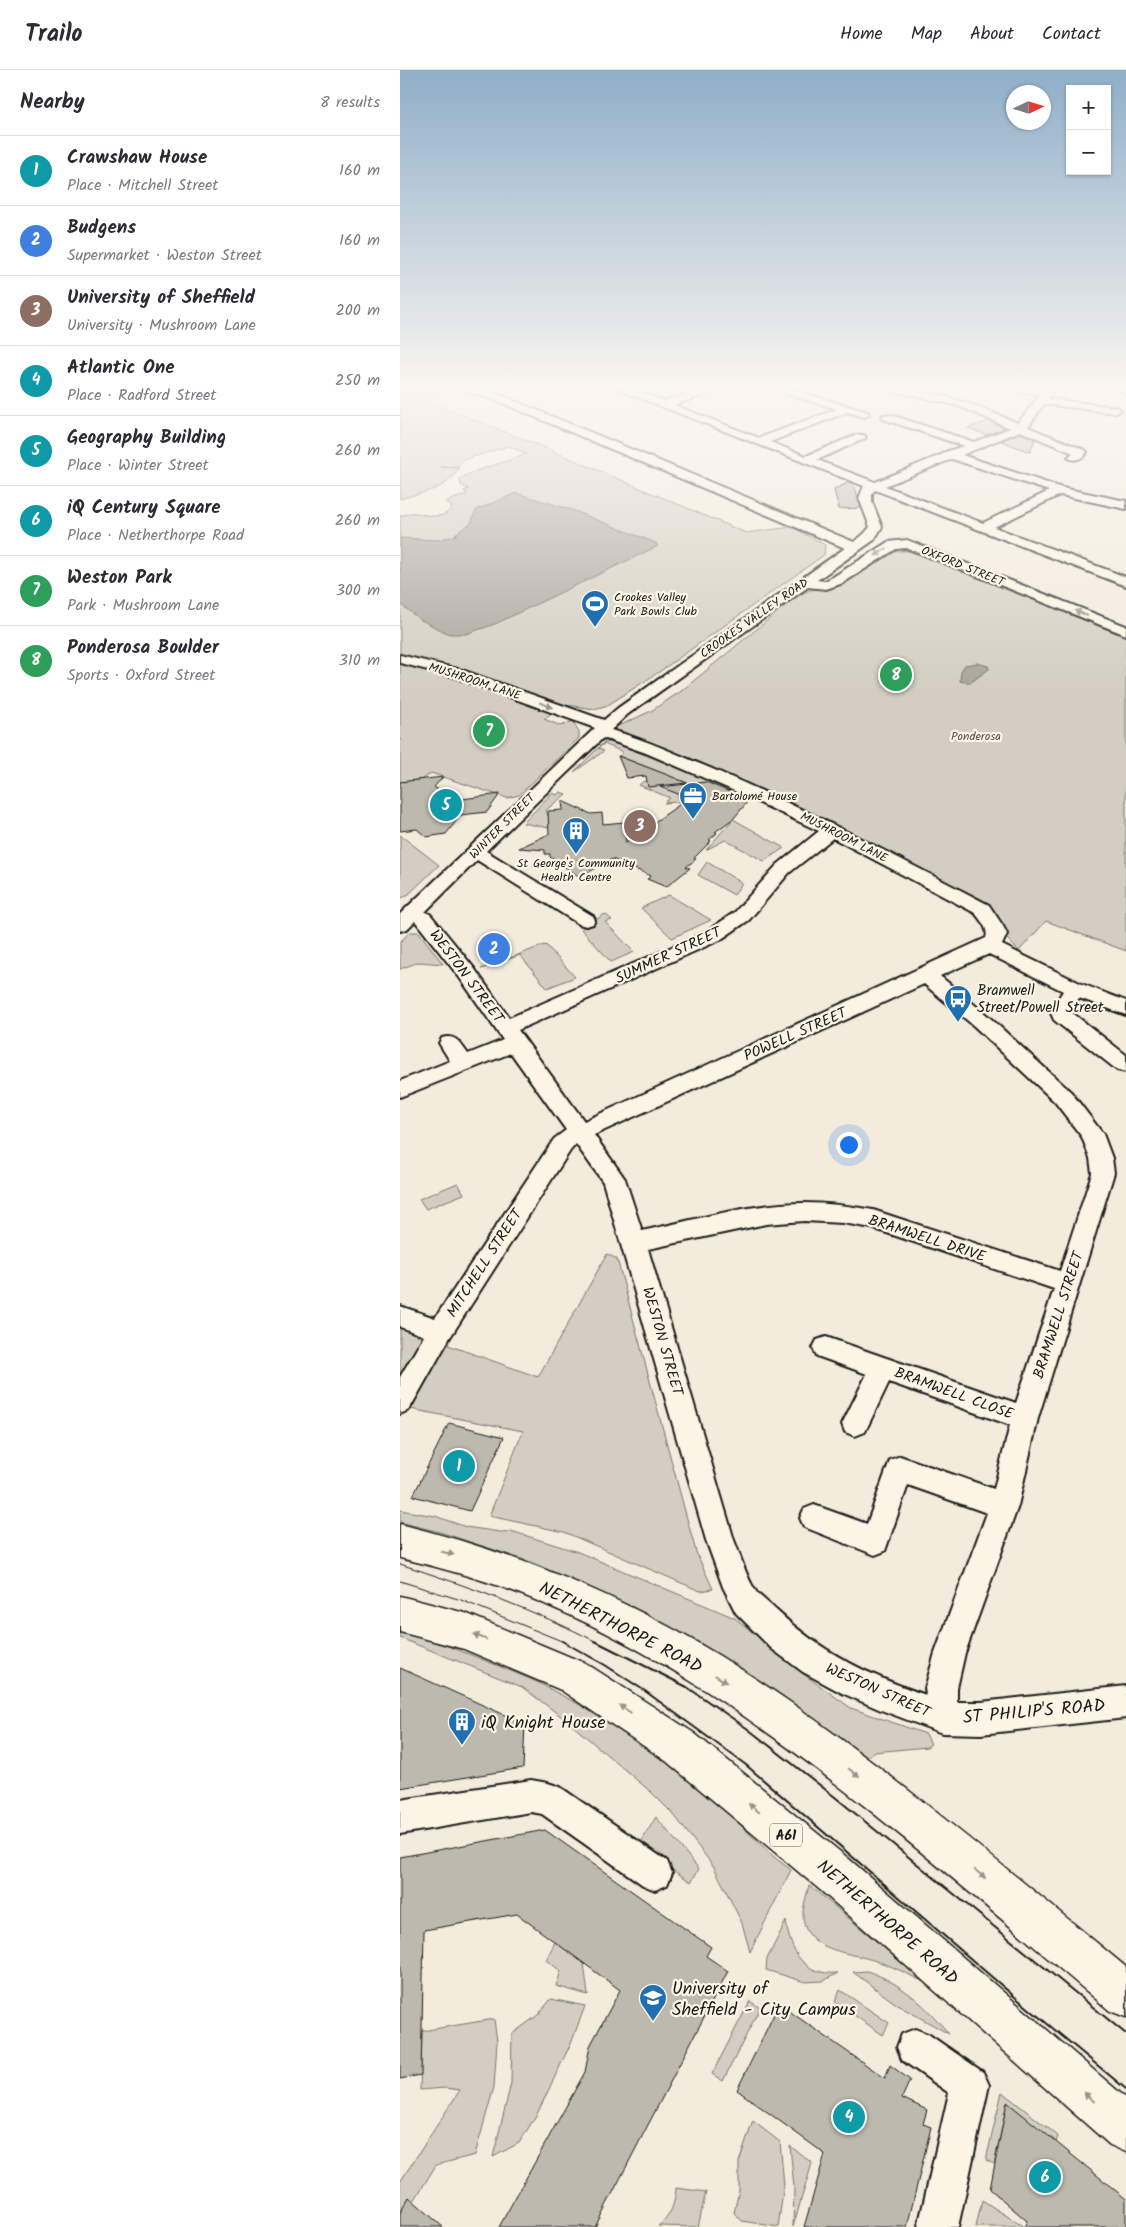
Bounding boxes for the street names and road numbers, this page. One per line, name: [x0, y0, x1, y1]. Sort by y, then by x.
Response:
street label: OXFORD STREET: [918, 541, 1009, 592]
street label: CROOKES VALLEY ROAD: [696, 573, 813, 663]
street label: MUSHROOM LANE: [426, 658, 524, 706]
street label: WINTER STREET: [465, 788, 541, 864]
street label: MUSHROOM LANE: [797, 807, 892, 868]
street label: SUMMER STREET: [611, 920, 727, 991]
street label: WESTON STREET: [423, 925, 511, 1030]
street label: POWELL STREET: [740, 1001, 853, 1068]
street label: MITCHELL STREET: [441, 1203, 530, 1323]
street label: BRAMWELL DRIVE: [865, 1209, 990, 1270]
street label: BRAMWELL STREET: [1027, 1247, 1091, 1382]
street label: WESTON STREET: [635, 1284, 690, 1400]
street label: BRAMWELL CLOSE: [891, 1361, 1018, 1427]
street label: NETHERTHORPE ROAD: [533, 1574, 708, 1682]
street label: WESTON STREET: [821, 1657, 936, 1725]
street label: ST PHILIP'S ROAD: [962, 1692, 1107, 1733]
road number: A61: [770, 1824, 802, 1846]
street label: NETHERTHORPE ROAD: [809, 1853, 965, 1993]

